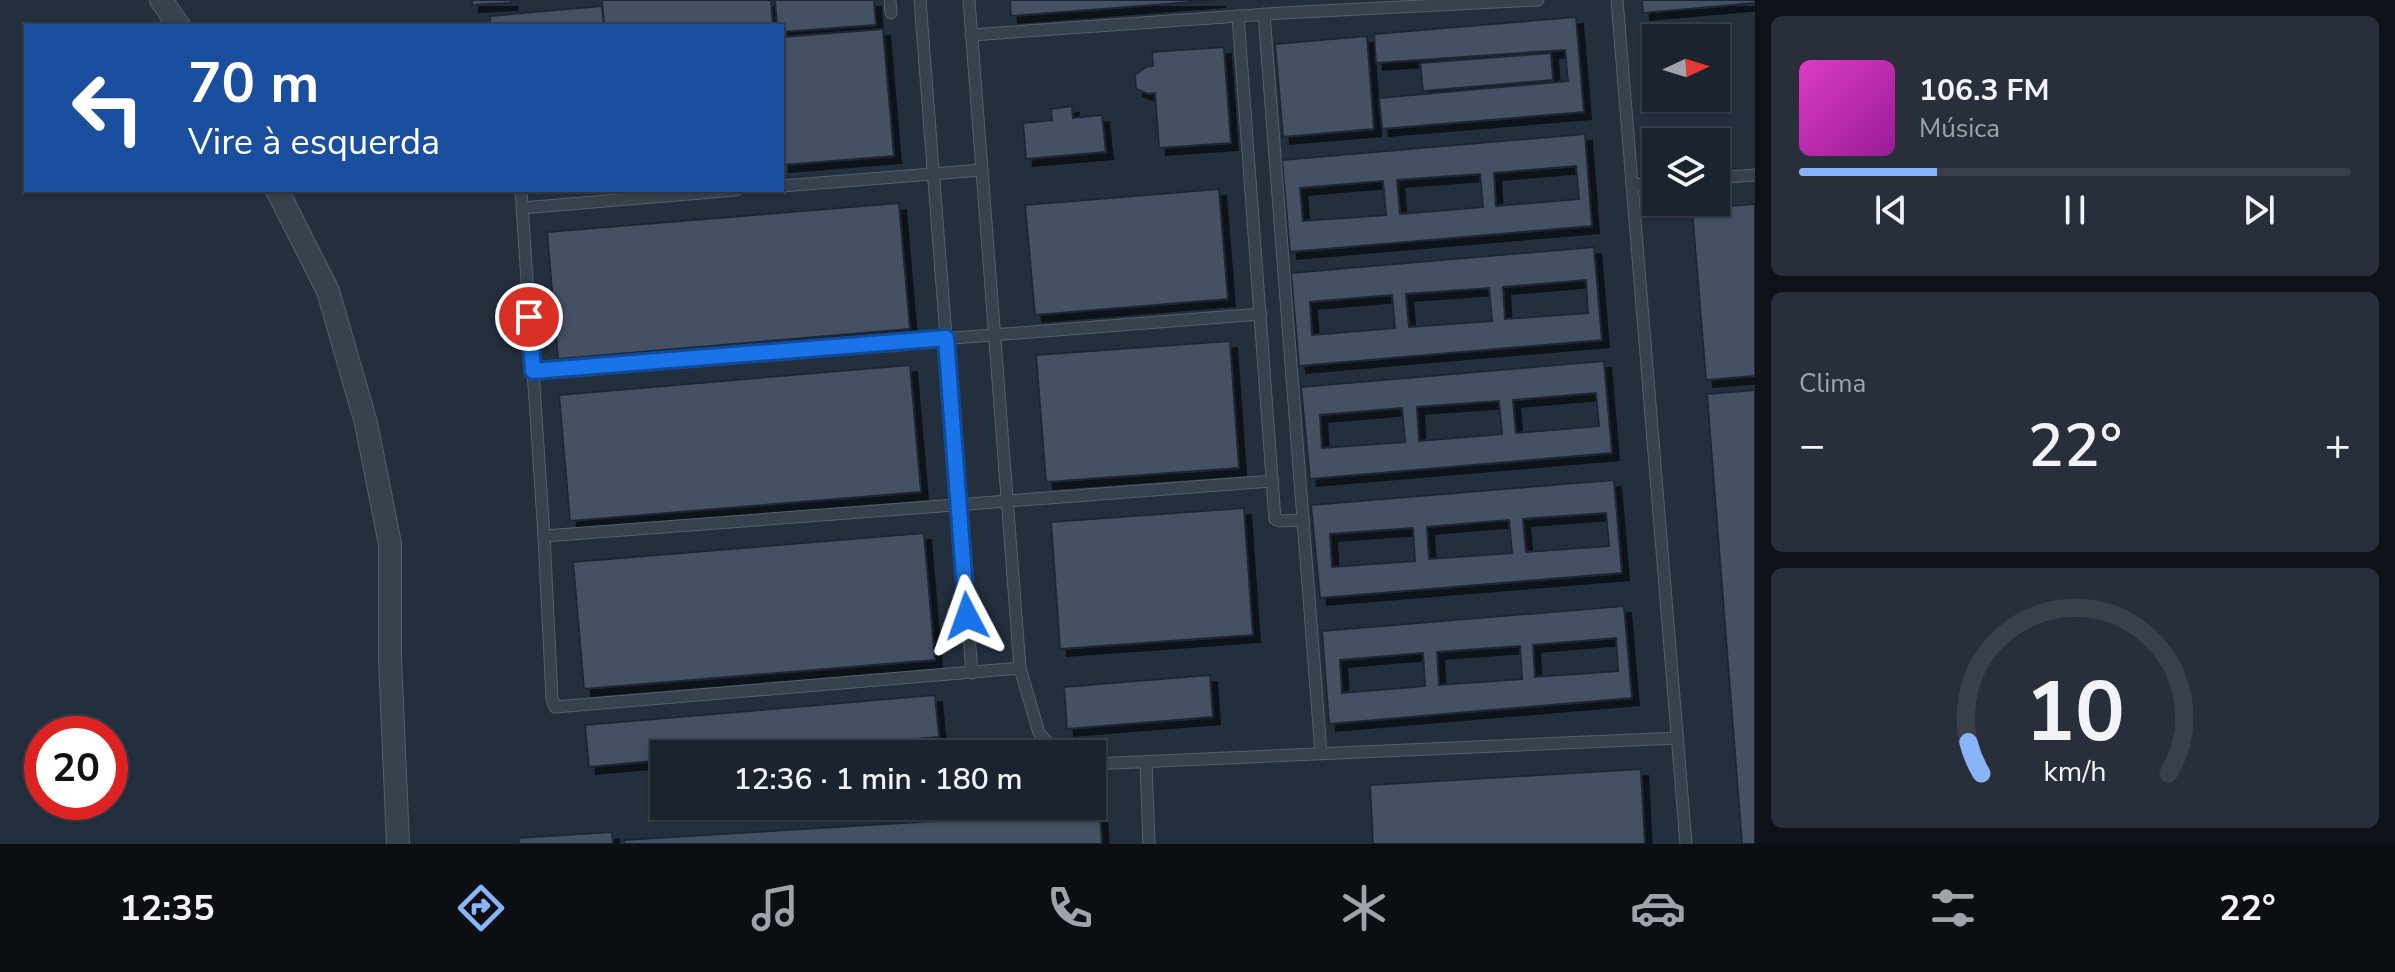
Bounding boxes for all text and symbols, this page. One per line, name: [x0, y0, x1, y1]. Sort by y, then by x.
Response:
north arrow: [1642, 24, 1730, 112]
map controls: [1642, 24, 1730, 216]
text: 70 m: [188, 45, 319, 122]
icon: left: [56, 56, 160, 160]
text: 106.3 FM: [1919, 70, 2049, 111]
text: Música: [1919, 111, 2000, 146]
text: Vire à esquerda: [188, 118, 440, 167]
button: layers: [1642, 128, 1730, 216]
icon: previous: [1869, 188, 1913, 232]
icon: pause: [2053, 188, 2097, 232]
icon: next: [2237, 188, 2281, 232]
pin: [495, 283, 563, 351]
icon: arrive: [507, 295, 551, 339]
text: Clima: [1799, 366, 1866, 401]
text: 22°: [2028, 405, 2122, 487]
text: −: [1799, 416, 1825, 476]
text: +: [2325, 416, 2351, 476]
position arrow: [925, 574, 1009, 658]
text: 10: [2025, 656, 2125, 769]
speed limit sign: 20: [24, 716, 128, 820]
text: km/h: [2044, 752, 2106, 791]
text: 12:36 · 1 min · 180 m: [733, 759, 1023, 800]
icon: directions: [453, 880, 509, 936]
icon: music: [747, 880, 803, 936]
icon: phone: [1042, 880, 1098, 936]
icon: climate: [1336, 880, 1392, 936]
icon: car: [1630, 880, 1686, 936]
icon: filters: [1925, 880, 1981, 936]
text: 12:35: [119, 884, 215, 933]
text: 22°: [2219, 884, 2276, 933]

